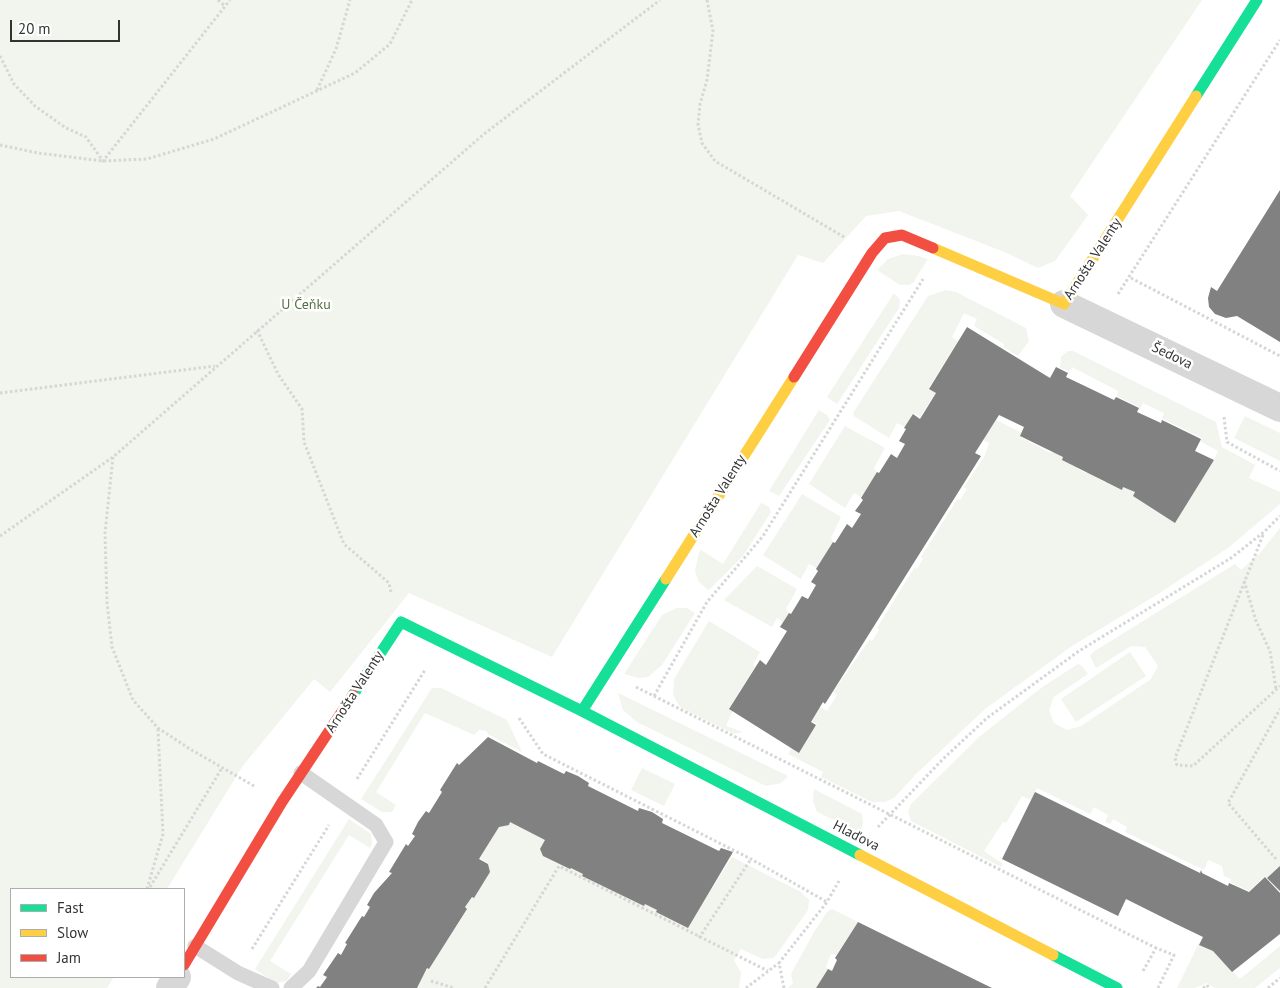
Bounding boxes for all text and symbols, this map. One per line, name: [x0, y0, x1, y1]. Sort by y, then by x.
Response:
scale bar: [12, 10, 122, 42]
text: 20 m: [18, 19, 51, 38]
street label: Arnošta Valenty: [1060, 215, 1126, 303]
park label: U Čeňku: [281, 297, 331, 313]
street label: Šedova: [1149, 339, 1195, 373]
street label: Arnošta Valenty: [686, 452, 750, 540]
street label: Arnošta Valenty: [322, 648, 388, 736]
street label: Hlaďova: [830, 817, 882, 855]
legend: [10, 888, 185, 978]
text: Fast: [57, 898, 84, 917]
text: Slow: [57, 923, 88, 942]
text: Jam: [57, 948, 81, 967]

